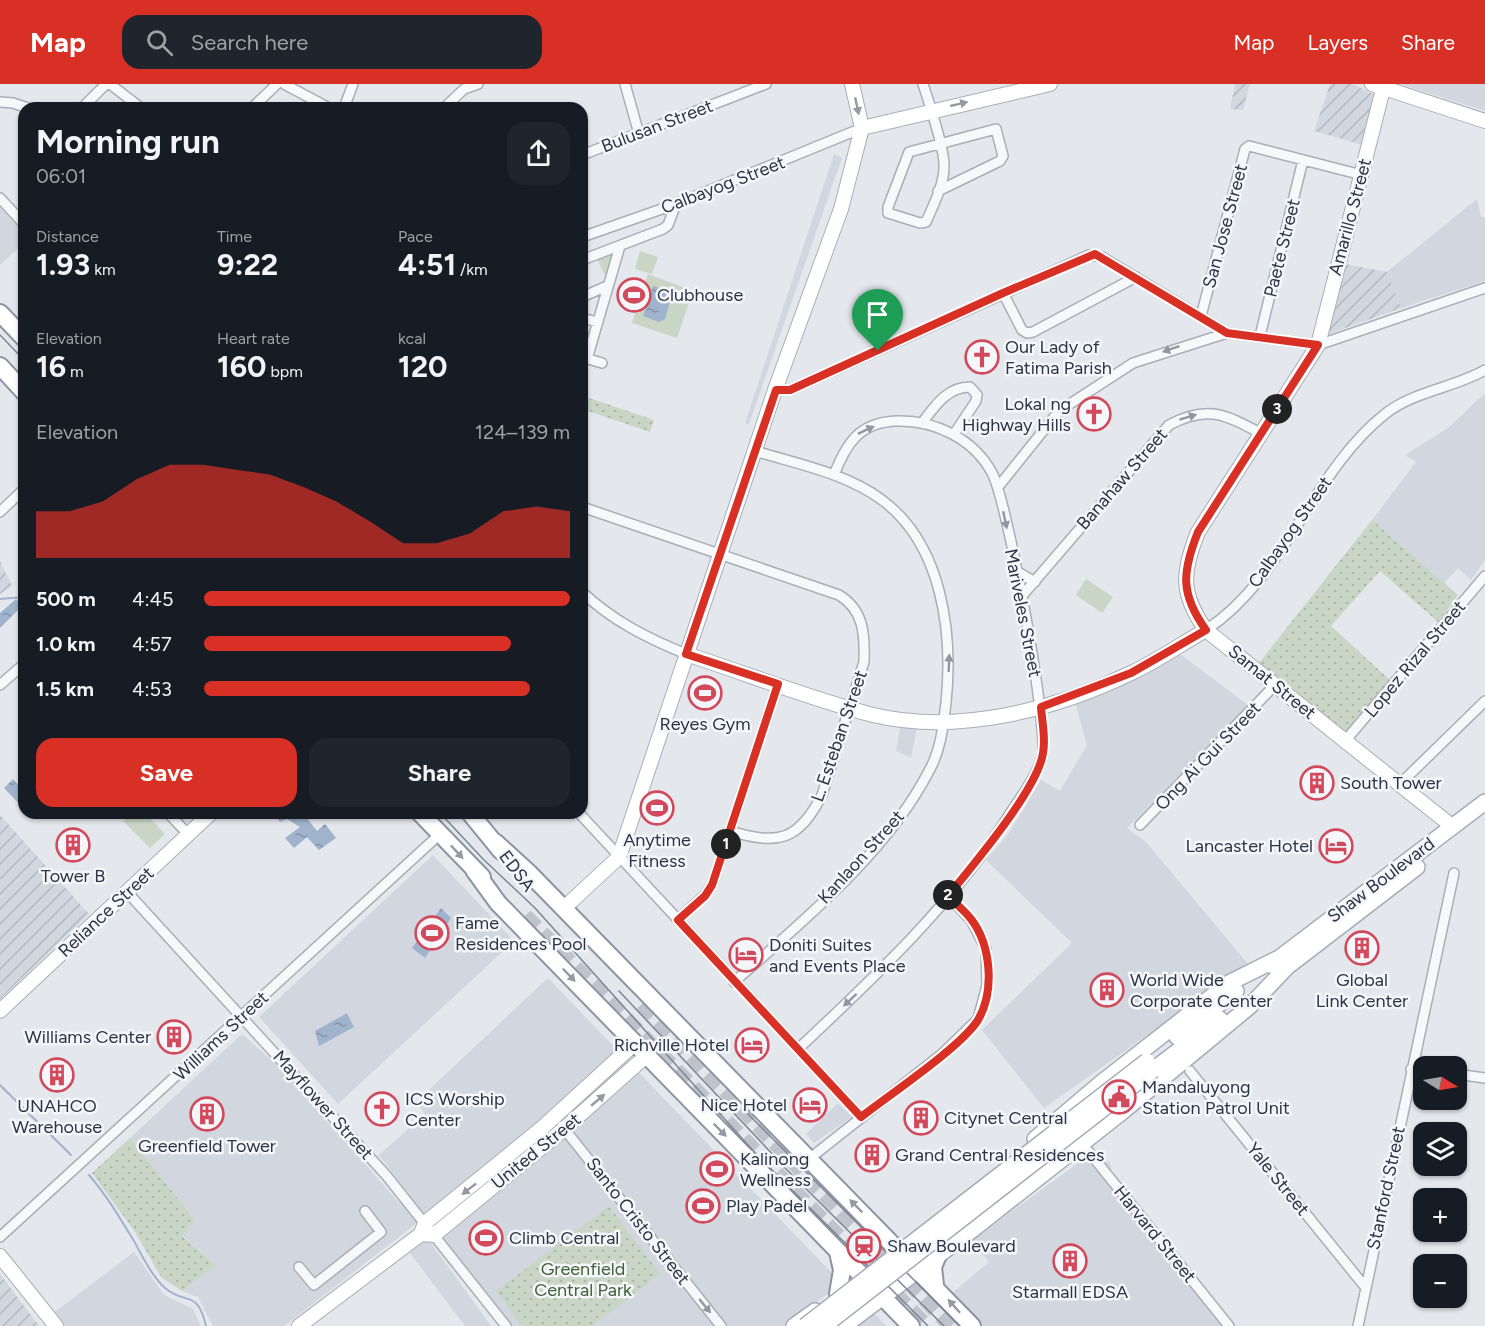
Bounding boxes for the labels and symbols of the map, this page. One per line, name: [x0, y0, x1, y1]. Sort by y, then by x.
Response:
street label: Bulusan Street: [598, 95, 716, 157]
one-way arrow: [853, 97, 862, 116]
one-way arrow: [950, 98, 968, 108]
street label: Calbayog Street: [658, 151, 788, 219]
street label: Amarillo Street: [1324, 156, 1376, 278]
street label: San Jose Street: [1198, 161, 1252, 290]
street label: Paete Street: [1259, 196, 1305, 300]
sports icon: Clubhouse: [616, 277, 652, 313]
place label: Clubhouse: [657, 284, 743, 306]
pin: [852, 289, 903, 351]
place label: Our Lady of Fatima Parish: [1005, 336, 1112, 379]
church icon: Our Lady of Fatima Parish: [964, 339, 1000, 375]
one-way arrow: [1162, 345, 1180, 355]
place label: Lokal ng Highway Hills: [962, 393, 1071, 436]
pin: 3: [1262, 394, 1292, 424]
church icon: Lokal ng Highway Hills: [1076, 396, 1112, 432]
one-way arrow: [1179, 412, 1197, 421]
street label: Banahaw Street: [1072, 424, 1172, 534]
one-way arrow: [858, 425, 875, 434]
street label: Calbayog Street: [1243, 472, 1337, 592]
one-way arrow: [1001, 510, 1010, 529]
street label: Mariveles Street: [1000, 547, 1046, 679]
street label: Lopez Rizal Street: [1360, 596, 1470, 722]
street label: Samat Street: [1224, 640, 1320, 724]
one-way arrow: [944, 653, 953, 672]
street label: L. Esteban Street: [806, 667, 872, 805]
sports icon: Reyes Gym: [687, 675, 723, 711]
street label: Ong Ai Gui Street: [1151, 697, 1266, 815]
place label: Reyes Gym: [659, 713, 751, 735]
building icon: South Tower: [1299, 765, 1335, 801]
place label: South Tower: [1340, 772, 1442, 794]
sports icon: Anytime Fitness: [639, 790, 675, 826]
street label: Kanlaon Street: [813, 805, 909, 908]
building icon: Tower B: [55, 827, 91, 863]
hotel icon: Lancaster Hotel: [1318, 828, 1354, 864]
place label: Anytime Fitness: [623, 829, 691, 872]
pin: 1: [711, 829, 741, 859]
street label: Shaw Boulevard: [1323, 832, 1439, 928]
place label: Lancaster Hotel: [1185, 835, 1313, 857]
one-way arrow: [449, 845, 463, 859]
street label: EDSA: [494, 846, 540, 896]
street label: Reliance Street: [54, 862, 159, 962]
place label: Tower B: [41, 865, 105, 887]
pin: 2: [933, 880, 963, 910]
place label: Fame Residences Pool: [455, 912, 587, 955]
sports icon: Fame Residences Pool: [414, 915, 450, 951]
building icon: Global Link Center: [1344, 930, 1380, 966]
place label: Doniti Suites and Events Place: [769, 934, 906, 977]
hotel icon: Doniti Suites and Events Place: [728, 937, 764, 973]
one-way arrow: [562, 968, 576, 982]
place label: World Wide Corporate Center: [1130, 969, 1272, 1012]
place label: Global Link Center: [1316, 969, 1408, 1012]
building icon: World Wide Corporate Center: [1089, 972, 1125, 1008]
street label: Williams Street: [169, 986, 273, 1085]
one-way arrow: [843, 993, 858, 1007]
building icon: Williams Center: [156, 1019, 192, 1055]
place label: Williams Center: [25, 1026, 151, 1048]
hotel icon: Richville Hotel: [734, 1027, 770, 1063]
place label: Richville Hotel: [614, 1034, 729, 1056]
street label: Mayflower Street: [268, 1046, 378, 1164]
north arrow: [1413, 1056, 1467, 1110]
building icon: UNAHCO Warehouse: [39, 1057, 75, 1093]
place label: Mandaluyong Station Patrol Unit: [1142, 1076, 1290, 1119]
public building icon: Mandaluyong Station Patrol Unit: [1101, 1079, 1137, 1115]
hotel icon: Nice Hotel: [792, 1087, 828, 1123]
place label: ICS Worship Center: [405, 1088, 505, 1131]
church icon: ICS Worship Center: [364, 1091, 400, 1127]
one-way arrow: [590, 1094, 605, 1107]
place label: Nice Hotel: [700, 1094, 787, 1116]
place label: UNAHCO Warehouse: [12, 1095, 102, 1138]
building icon: Greenfield Tower: [189, 1096, 225, 1132]
building icon: Citynet Central: [903, 1100, 939, 1136]
place label: Citynet Central: [944, 1107, 1067, 1129]
street label: United Street: [487, 1108, 585, 1194]
one-way arrow: [713, 1123, 727, 1137]
street label: Stanford Street: [1362, 1124, 1410, 1252]
place label: Greenfield Tower: [138, 1135, 276, 1157]
building icon: Grand Central Residences: [854, 1137, 890, 1173]
street label: Yale Street: [1242, 1138, 1314, 1220]
place label: Grand Central Residences: [895, 1144, 1104, 1166]
place label: Kalinong Wellness: [740, 1148, 811, 1191]
sports icon: Kalinong Wellness: [699, 1151, 735, 1187]
street label: Santo Cristo Street: [581, 1153, 695, 1289]
street label: Harvard Street: [1109, 1181, 1201, 1287]
one-way arrow: [461, 1183, 476, 1195]
sports icon: Play Padel: [685, 1188, 721, 1224]
place label: Play Padel: [726, 1195, 807, 1217]
one-way arrow: [849, 1199, 863, 1214]
sports icon: Climb Central: [468, 1220, 504, 1256]
place label: Climb Central: [509, 1227, 619, 1249]
station icon: Shaw Boulevard: [846, 1228, 882, 1264]
place label: Shaw Boulevard: [887, 1235, 1016, 1257]
building icon: Starmall EDSA: [1052, 1243, 1088, 1279]
park label: Greenfield Central Park: [534, 1258, 632, 1301]
place label: Starmall EDSA: [1012, 1281, 1128, 1303]
one-way arrow: [698, 1299, 711, 1314]
one-way arrow: [947, 1299, 961, 1313]

